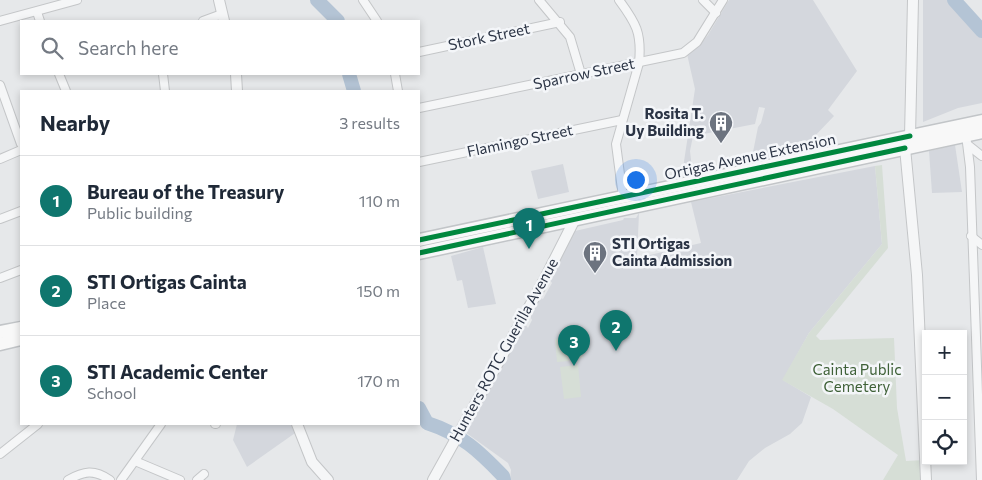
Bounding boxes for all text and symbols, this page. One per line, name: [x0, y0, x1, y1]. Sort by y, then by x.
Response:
street label: Stork Street: [446, 19, 531, 53]
search box: [20, 20, 420, 75]
icon: search: [38, 34, 66, 62]
text: Search here: [78, 36, 178, 59]
street label: Sparrow Street: [531, 53, 636, 93]
place label: Rosita T. Uy Building: [625, 104, 704, 139]
text: Nearby: [40, 110, 110, 135]
building icon: Rosita T. Uy Building: [708, 110, 734, 144]
text: 3 results: [339, 113, 400, 132]
street label: Flamingo Street: [465, 120, 574, 160]
street label: Ortigas Avenue Extension: [663, 129, 837, 183]
your location: [623, 167, 649, 193]
text: Bureau of the Treasury: [87, 180, 284, 203]
text: 1: [52, 191, 60, 210]
text: 110 m: [359, 191, 400, 210]
text: Public building: [87, 203, 192, 222]
pin: 1: [513, 208, 545, 249]
place label: STI Ortigas Cainta Admission: [612, 234, 732, 269]
building icon: STI Ortigas Cainta Admission: [582, 240, 608, 274]
street label: Hunters ROTC Guerilla Avenue: [445, 255, 561, 444]
text: STI Ortigas Cainta: [87, 270, 247, 293]
text: 2: [51, 281, 61, 300]
text: 150 m: [357, 281, 400, 300]
text: Place: [87, 293, 126, 312]
pin: 2: [600, 310, 632, 351]
pin: 3: [558, 325, 590, 366]
map controls: [922, 330, 967, 465]
button: +: [922, 330, 967, 375]
text: STI Academic Center: [87, 360, 268, 383]
park label: Cainta Public Cemetery: [812, 360, 902, 395]
text: 3: [51, 371, 61, 390]
text: 170 m: [357, 371, 400, 390]
button: −: [922, 375, 967, 420]
text: School: [87, 383, 137, 402]
button: locate: [922, 420, 967, 465]

